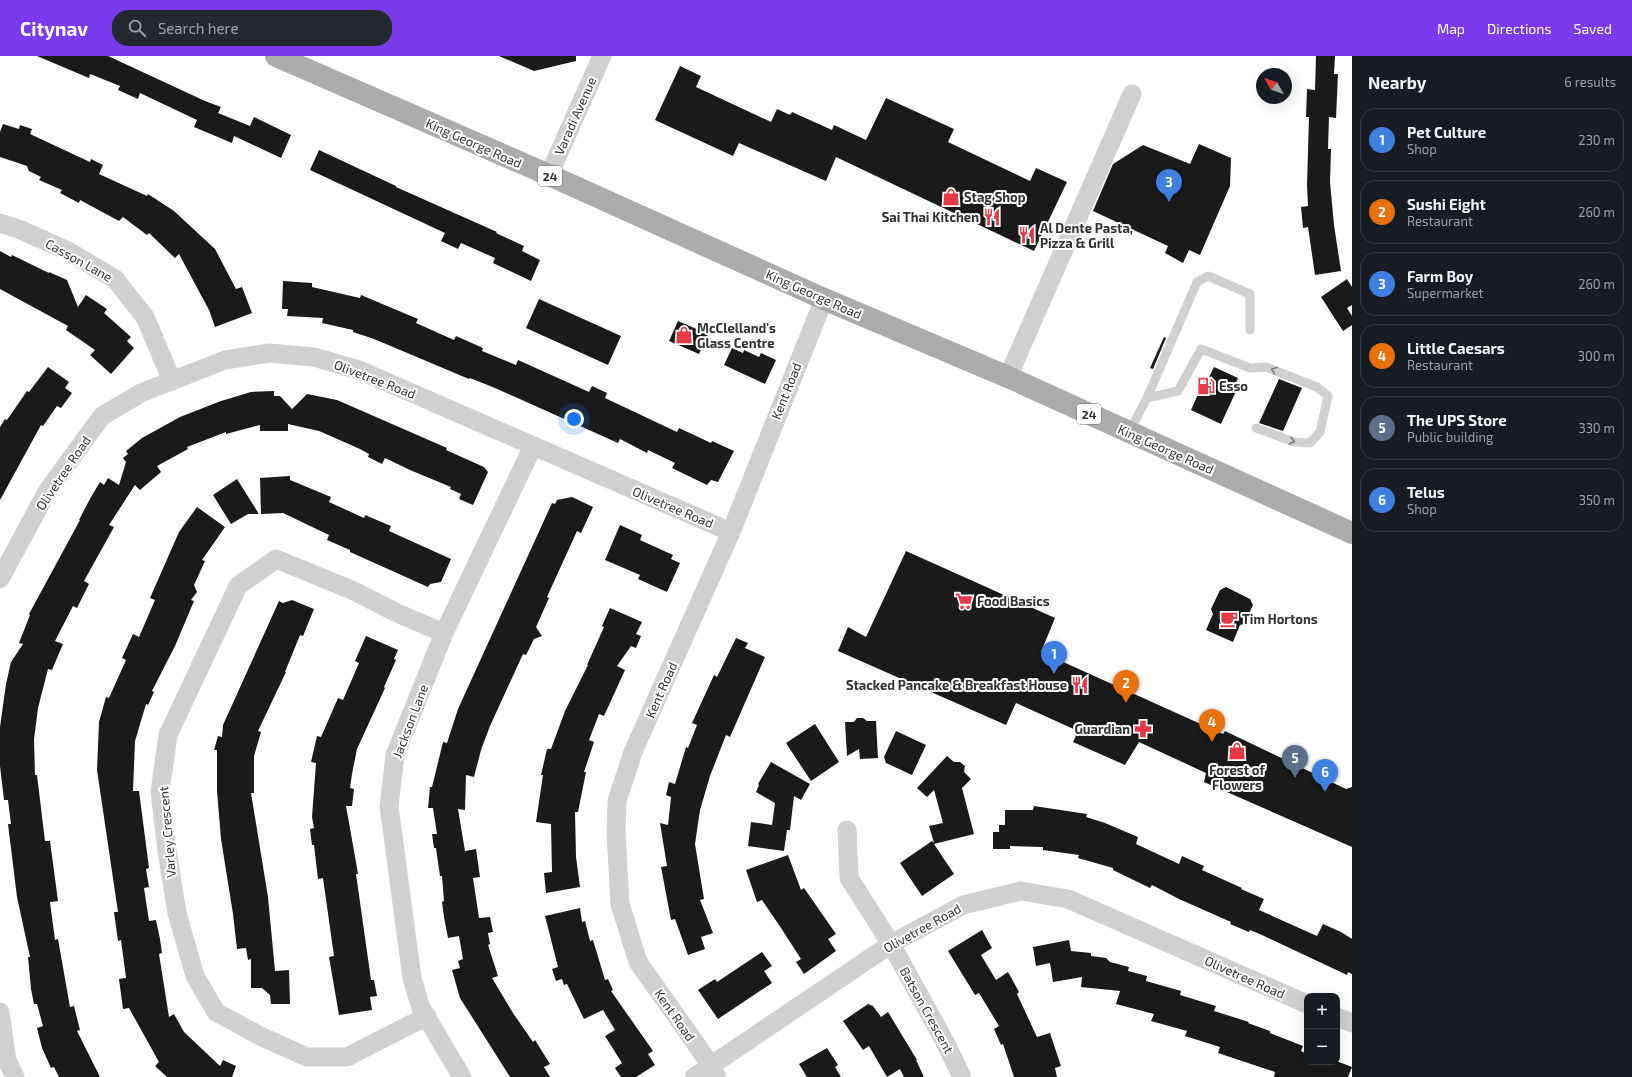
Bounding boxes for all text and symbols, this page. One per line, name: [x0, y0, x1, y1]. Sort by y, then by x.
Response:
search box: [112, 10, 392, 46]
text: Citynav: [20, 17, 88, 40]
icon: search: [126, 17, 148, 39]
text: Search here: [158, 19, 238, 37]
text: Map: [1437, 20, 1465, 37]
text: Directions: [1487, 20, 1552, 37]
text: Saved: [1574, 20, 1612, 37]
north arrow: [1256, 68, 1292, 104]
text: Nearby: [1368, 72, 1426, 92]
street label: Varadi Avenue: [551, 74, 599, 158]
text: 6 results: [1564, 74, 1616, 90]
street label: King George Road: [424, 115, 524, 171]
text: Pet Culture: [1407, 123, 1486, 141]
text: 1: [1379, 132, 1385, 148]
text: 230 m: [1578, 132, 1615, 148]
text: Shop: [1407, 141, 1437, 157]
road number: 24: [538, 166, 562, 186]
pin: 3: [1156, 169, 1182, 202]
shop icon: Stag Shop: [941, 187, 961, 207]
place label: Stag Shop: [964, 189, 1026, 205]
text: Sushi Eight: [1407, 195, 1486, 213]
text: 2: [1378, 204, 1386, 220]
text: 260 m: [1578, 204, 1615, 220]
restaurant icon: Sai Thai Kitchen: [982, 207, 1002, 227]
place label: Sai Thai Kitchen: [882, 209, 979, 225]
text: Restaurant: [1407, 213, 1473, 229]
place label: Al Dente Pasta, Pizza & Grill: [1040, 220, 1133, 251]
restaurant icon: Al Dente Pasta, Pizza & Grill: [1017, 225, 1037, 245]
street label: Casson Lane: [43, 235, 115, 285]
street label: King George Road: [764, 266, 864, 322]
text: Farm Boy: [1407, 267, 1473, 285]
text: 3: [1378, 276, 1386, 292]
text: 260 m: [1578, 276, 1615, 292]
text: Supermarket: [1407, 285, 1484, 301]
place label: McClelland's Glass Centre: [697, 320, 776, 351]
shop icon: McClelland's Glass Centre: [674, 325, 694, 345]
text: Little Caesars: [1407, 339, 1505, 357]
text: 4: [1378, 348, 1386, 364]
text: 300 m: [1578, 348, 1615, 364]
street label: Olivetree Road: [332, 356, 418, 402]
text: Restaurant: [1407, 357, 1473, 373]
street label: Kent Road: [767, 360, 805, 422]
one-way arrow: [1270, 366, 1277, 374]
fuel station icon: Esso: [1196, 376, 1216, 396]
place label: Esso: [1219, 378, 1248, 394]
road number: 24: [1077, 404, 1101, 424]
your location: [564, 409, 584, 429]
text: The UPS Store: [1407, 411, 1507, 429]
text: 5: [1378, 420, 1386, 436]
text: 330 m: [1578, 420, 1615, 436]
street label: King George Road: [1116, 421, 1216, 477]
text: Public building: [1407, 429, 1493, 445]
street label: Olivetree Road: [32, 433, 94, 513]
one-way arrow: [1289, 436, 1296, 444]
street label: Olivetree Road: [630, 483, 716, 531]
text: Telus: [1407, 483, 1445, 501]
text: 6: [1378, 492, 1386, 508]
text: 350 m: [1579, 492, 1615, 508]
text: Shop: [1407, 501, 1437, 517]
supermarket icon: Food Basics: [954, 591, 974, 611]
place label: Food Basics: [977, 593, 1050, 609]
cafe icon: Tim Hortons: [1219, 609, 1239, 629]
place label: Tim Hortons: [1242, 611, 1318, 627]
pin: 1: [1041, 641, 1067, 674]
street label: Kent Road: [642, 659, 680, 721]
pin: 2: [1113, 670, 1139, 703]
restaurant icon: Stacked Pancake & Breakfast House: [1070, 675, 1090, 695]
place label: Stacked Pancake & Breakfast House: [846, 677, 1067, 693]
street label: Jackson Lane: [389, 682, 431, 760]
pin: 4: [1199, 709, 1225, 742]
pharmacy icon: Guardian: [1133, 719, 1153, 739]
place label: Guardian: [1074, 721, 1130, 737]
shop icon: Forest of Flowers: [1227, 741, 1247, 761]
pin: 5: [1282, 745, 1308, 778]
pin: 6: [1312, 759, 1338, 792]
place label: Forest of Flowers: [1209, 762, 1265, 793]
street label: Varley Crescent: [155, 785, 179, 879]
street label: Olivetree Road: [880, 900, 964, 956]
street label: Olivetree Road: [1202, 952, 1288, 1002]
street label: Batson Crescent: [897, 964, 957, 1056]
street label: Kent Road: [651, 986, 699, 1044]
map controls: [1304, 993, 1340, 1065]
button: +: [1304, 993, 1340, 1029]
button: −: [1304, 1029, 1340, 1065]

